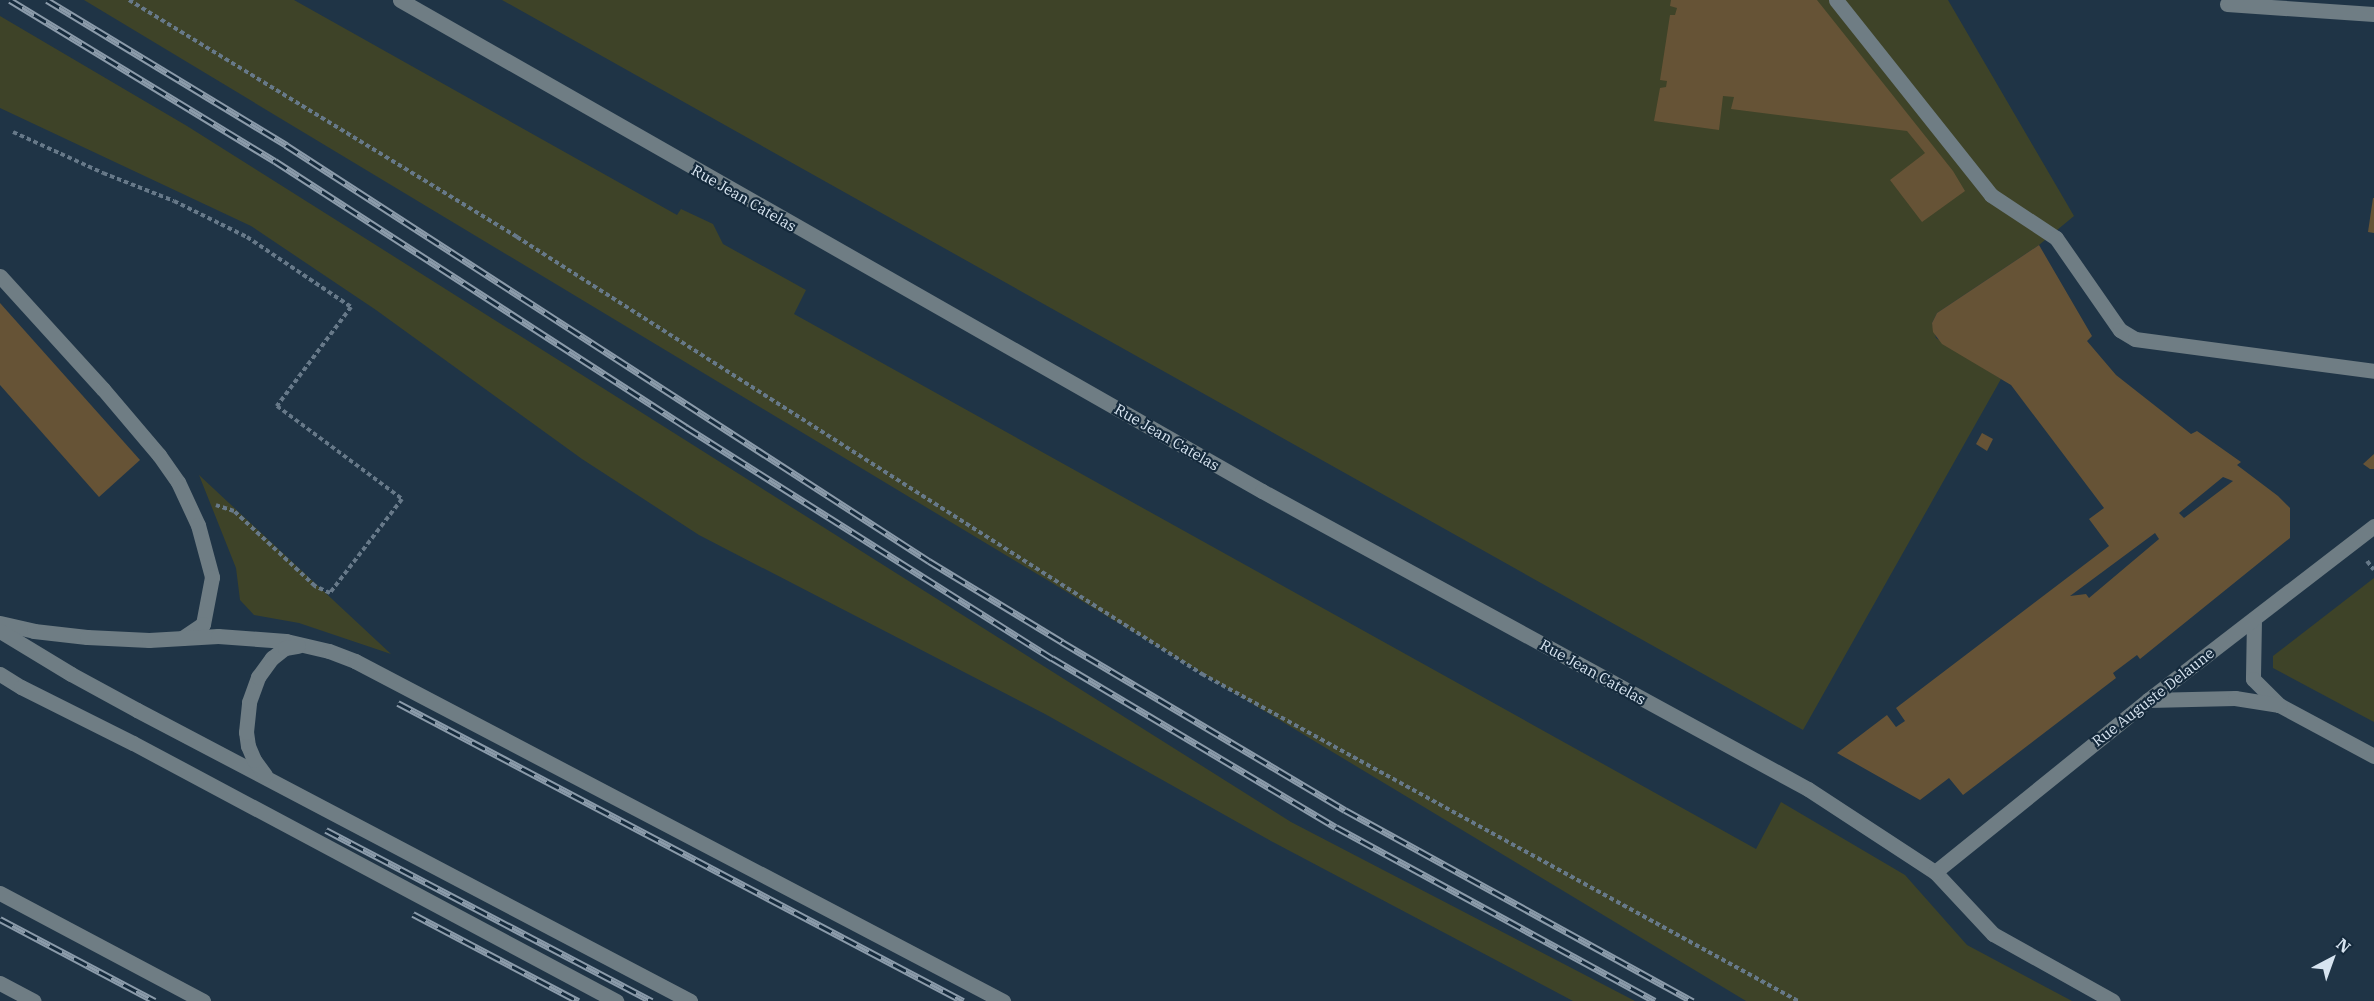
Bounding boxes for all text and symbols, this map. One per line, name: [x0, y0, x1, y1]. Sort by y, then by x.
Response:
street label: Rue Jean Catelas: [688, 161, 800, 235]
street label: Rue Jean Catelas: [1111, 400, 1223, 474]
street label: Rue Jean Catelas: [1537, 636, 1649, 708]
street label: Rue Auguste Delaune: [2088, 644, 2218, 750]
north arrow: [2302, 929, 2362, 989]
text: N: [2332, 934, 2355, 957]

